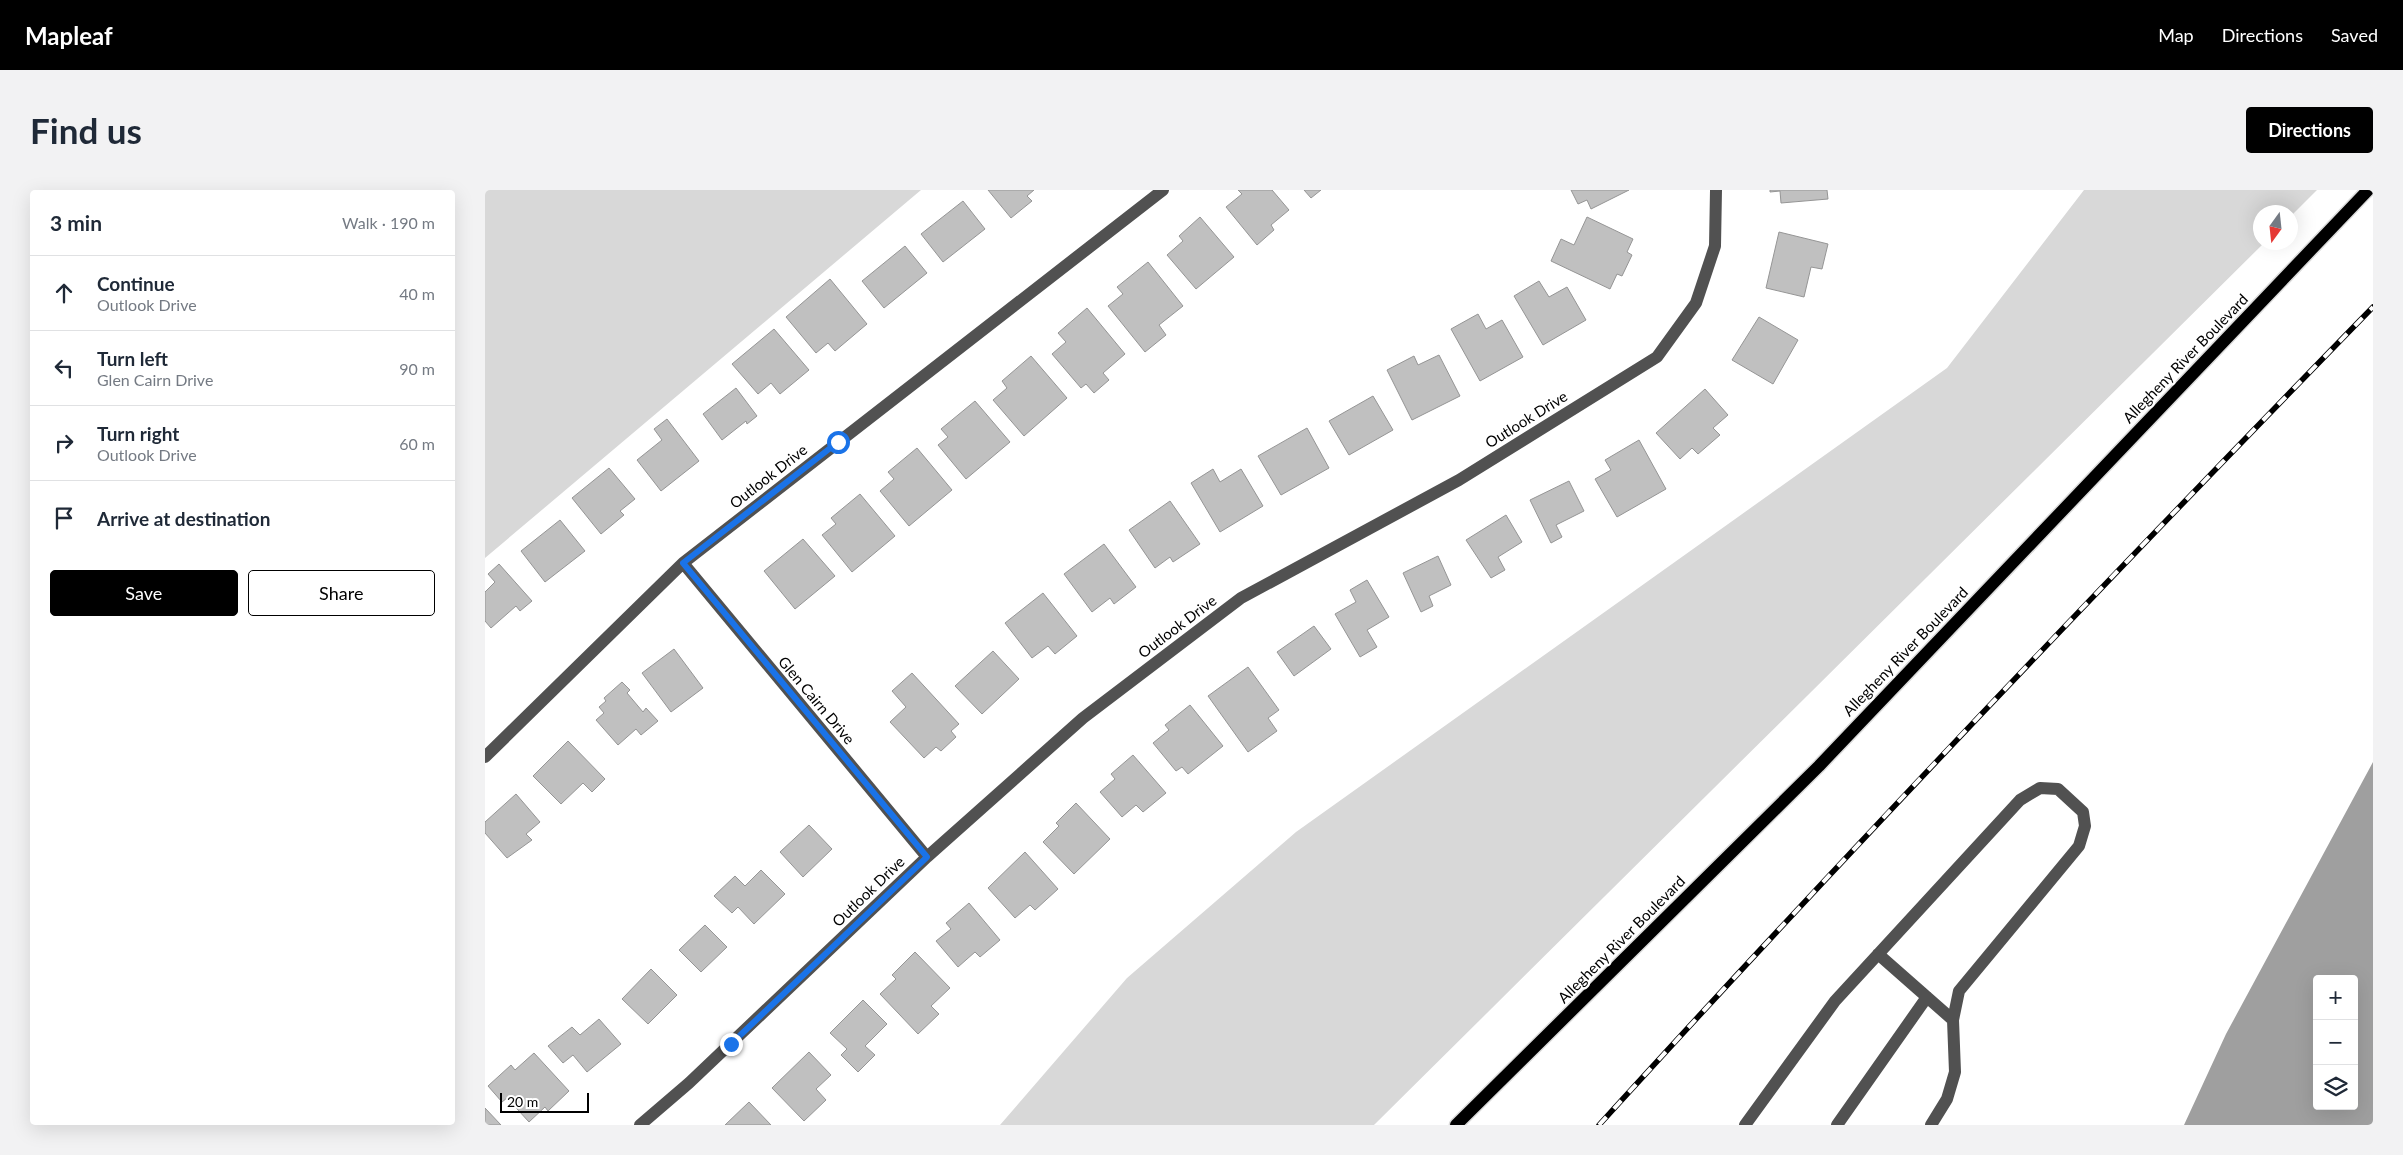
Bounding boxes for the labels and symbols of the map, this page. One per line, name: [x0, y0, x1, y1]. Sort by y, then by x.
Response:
north arrow: [2253, 205, 2298, 250]
street label: Allegheny River Boulevard: [2119, 290, 2251, 426]
street label: Outlook Drive: [1482, 387, 1570, 451]
route start: [827, 431, 850, 454]
street label: Outlook Drive: [726, 440, 810, 512]
street label: Allegheny River Boulevard: [1839, 583, 1971, 719]
street label: Outlook Drive: [1134, 591, 1220, 661]
street label: Glen Cairn Drive: [775, 652, 859, 748]
street label: Outlook Drive: [828, 852, 908, 930]
street label: Allegheny River Boulevard: [1554, 872, 1688, 1006]
route end: [720, 1033, 743, 1056]
scale bar: [500, 1090, 589, 1113]

